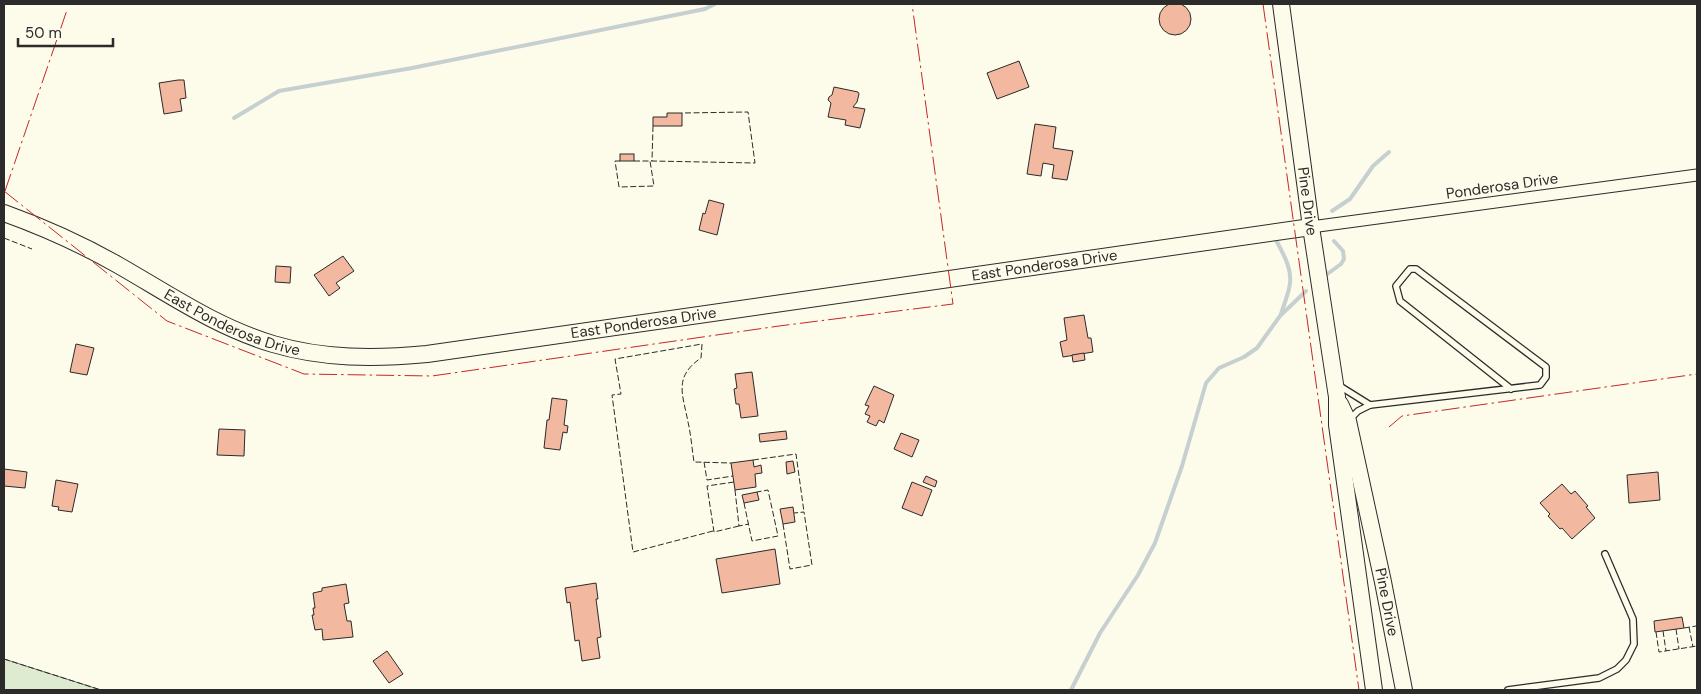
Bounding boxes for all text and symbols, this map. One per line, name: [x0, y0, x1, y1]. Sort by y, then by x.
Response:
scale bar: [18, 15, 112, 47]
text: 50 m: [25, 23, 62, 43]
street label: Pine Drive: [1293, 166, 1322, 237]
street label: Ponderosa Drive: [1445, 168, 1559, 204]
street label: East Ponderosa Drive: [970, 245, 1119, 286]
street label: East Ponderosa Drive: [160, 284, 302, 360]
street label: East Ponderosa Drive: [569, 303, 718, 343]
street label: Pine Drive: [1370, 566, 1403, 638]

